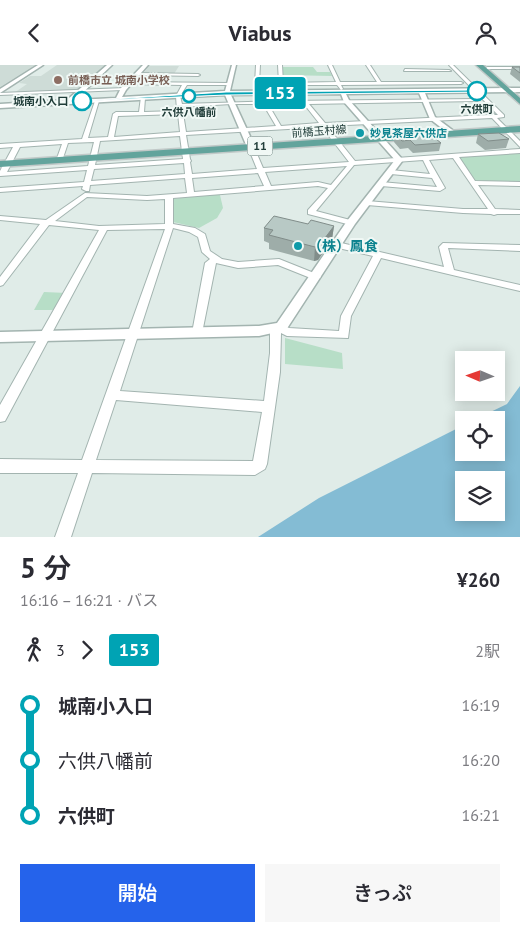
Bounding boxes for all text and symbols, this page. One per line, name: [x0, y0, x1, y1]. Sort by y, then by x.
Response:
icon: back: [20, 19, 48, 47]
text: Viabus: [229, 19, 292, 47]
icon: person: [472, 19, 500, 47]
place label: 前橋市立 城南小学校: [68, 73, 170, 87]
marker: 前橋市立 城南小学校: [52, 74, 64, 86]
line badge: 153: [251, 77, 309, 109]
text: 153: [265, 81, 295, 104]
marker: 六供町: [467, 81, 487, 101]
marker: 六供八幡前: [182, 89, 196, 103]
marker: 城南小入口: [72, 91, 92, 111]
place label: 城南小入口: [13, 94, 68, 108]
place label: 六供町: [461, 102, 494, 116]
place label: 六供八幡前: [162, 105, 217, 119]
street label: 前橋玉村線: [291, 122, 347, 140]
place label: 妙見茶屋六供店: [370, 126, 447, 140]
marker: 妙見茶屋六供店: [354, 127, 366, 139]
road number: 11: [248, 137, 272, 155]
place label: （株）鳳食: [308, 237, 378, 255]
marker: （株）鳳食: [292, 240, 304, 252]
north arrow: [455, 351, 505, 401]
map controls: [455, 351, 505, 521]
button: locate: [455, 411, 505, 461]
button: layers: [455, 471, 505, 521]
text: 5 分: [20, 549, 71, 586]
text: ¥260: [457, 568, 500, 592]
text: 16:16 – 16:21 · バス: [20, 590, 158, 610]
icon: walk: [20, 636, 48, 664]
icon: forward: [73, 636, 101, 664]
text: 153: [119, 638, 149, 661]
text: 3: [56, 640, 65, 660]
text: 2駅: [475, 641, 500, 661]
text: 城南小入口: [58, 694, 153, 718]
text: 16:19: [462, 695, 500, 715]
text: 六供八幡前: [58, 749, 153, 773]
text: 16:20: [462, 750, 500, 770]
text: 六供町: [58, 804, 115, 828]
text: 16:21: [462, 805, 500, 825]
button: 開始: [20, 864, 255, 922]
button: きっぷ: [265, 864, 500, 922]

